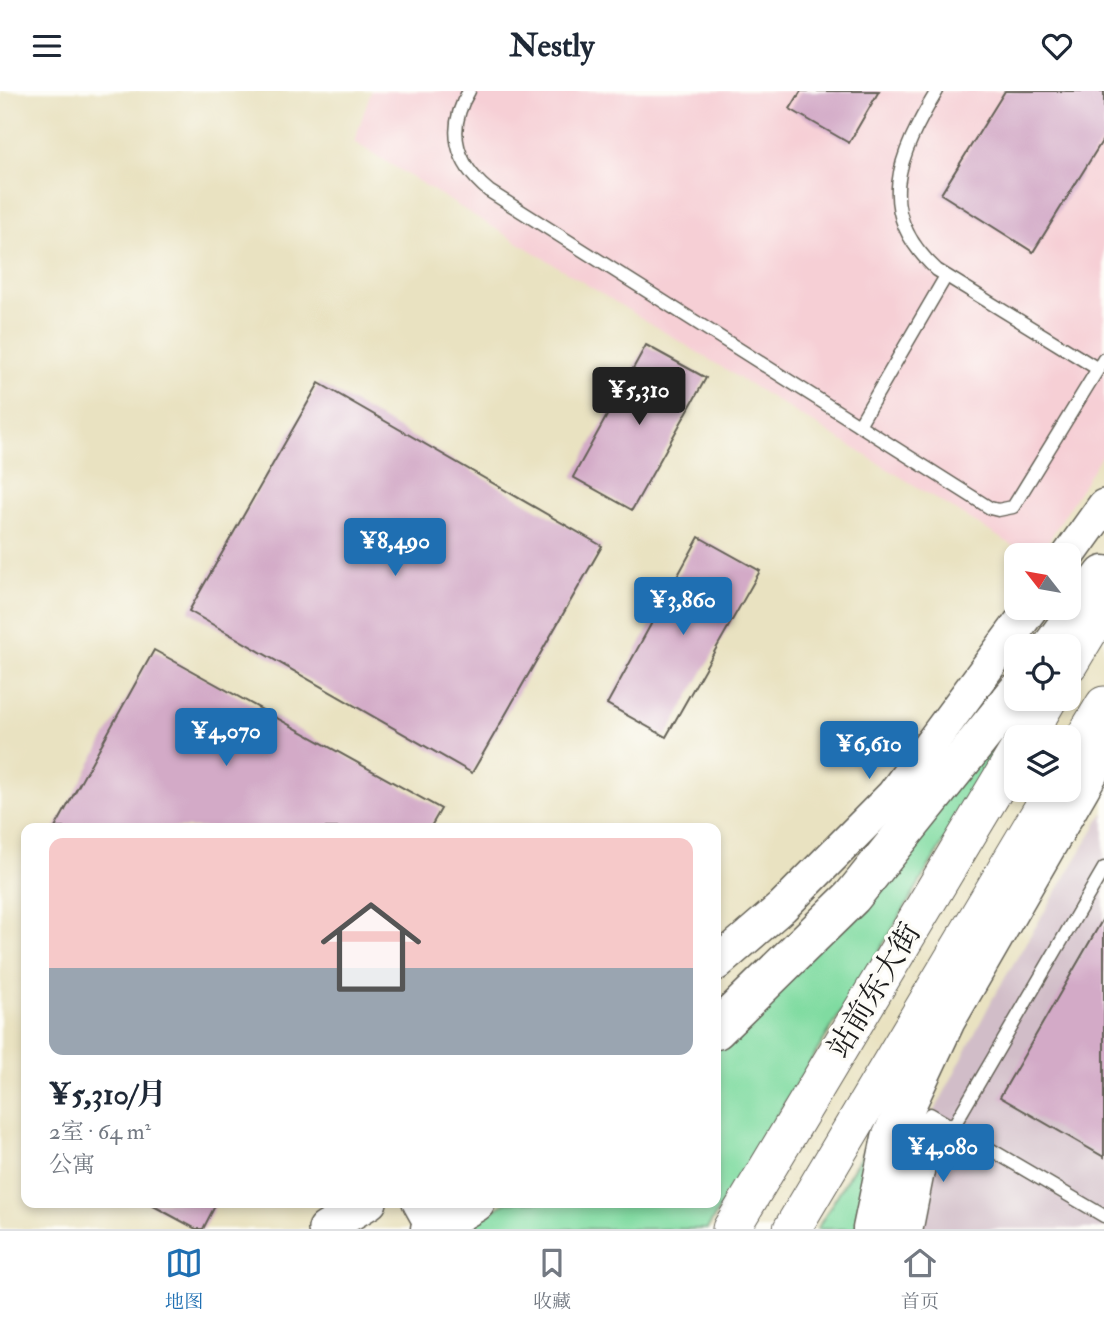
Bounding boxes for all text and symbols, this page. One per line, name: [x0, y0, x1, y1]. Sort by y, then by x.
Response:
text: Nestly: [510, 26, 594, 66]
icon: menu: [28, 27, 66, 65]
icon: heart: [1038, 27, 1076, 65]
pin: ¥5,310: [582, 367, 696, 427]
text: ¥5,310: [608, 375, 670, 404]
pin: ¥8,490: [338, 519, 452, 578]
text: ¥8,490: [360, 526, 430, 555]
north arrow: [1004, 543, 1082, 619]
map controls: [1004, 543, 1081, 802]
pin: ¥3,860: [626, 577, 740, 637]
text: ¥3,860: [650, 585, 716, 614]
button: locate: [1004, 634, 1081, 711]
pin: ¥4,070: [169, 709, 283, 768]
text: ¥4,070: [191, 716, 261, 745]
pin: ¥6,610: [812, 721, 926, 781]
button: layers: [1004, 725, 1081, 802]
text: ¥6,610: [836, 729, 902, 758]
icon: home: [308, 884, 434, 1010]
street label: 站前东大街: [820, 916, 929, 1064]
text: ¥5,310/月: [49, 1076, 167, 1113]
text: 2室 · 64 m²: [49, 1117, 151, 1146]
pin: ¥4,080: [886, 1125, 1000, 1184]
text: ¥4,080: [908, 1132, 978, 1161]
text: 公寓: [49, 1150, 95, 1179]
tab: 地图: [165, 1244, 203, 1314]
tab: 收藏: [533, 1244, 571, 1314]
tab: 首页: [901, 1244, 939, 1314]

